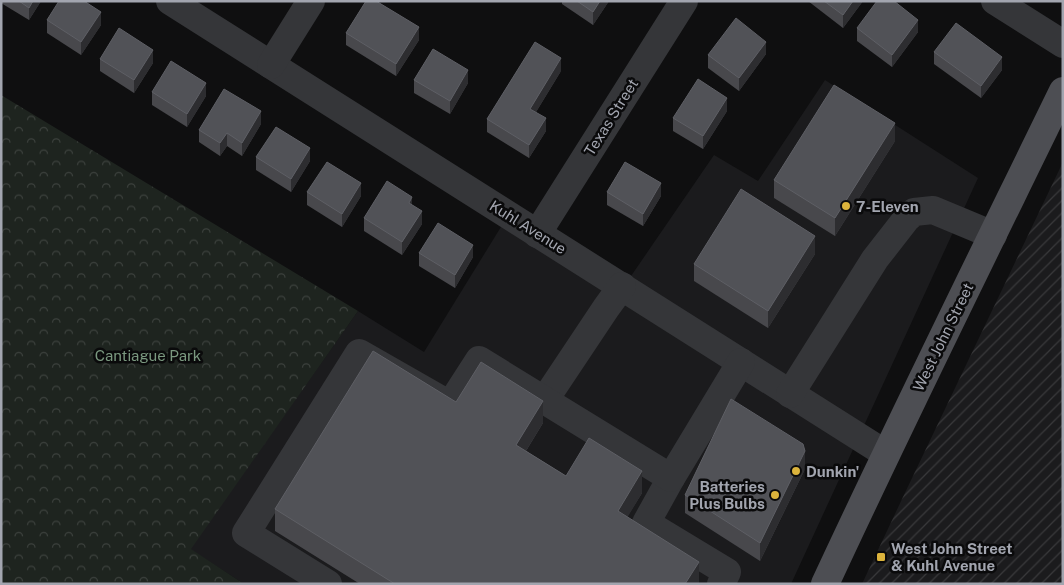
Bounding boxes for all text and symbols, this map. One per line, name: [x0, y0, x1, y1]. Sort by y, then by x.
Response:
street label: Texas Street: [581, 75, 641, 158]
street label: Kuhl Avenue: [487, 197, 569, 257]
place label: 7-Eleven: [856, 198, 919, 215]
marker: 7-Eleven: [840, 200, 852, 212]
street label: West John Street: [909, 280, 977, 394]
park label: Cantiague Park: [95, 347, 201, 364]
place label: Dunkin': [806, 463, 860, 480]
marker: Dunkin': [790, 465, 802, 477]
place label: Batteries Plus Bulbs: [689, 478, 765, 512]
marker: Batteries Plus Bulbs: [769, 489, 781, 501]
place label: West John Street & Kuhl Avenue: [891, 540, 1013, 574]
marker: West John Street & Kuhl Avenue: [875, 551, 887, 563]

